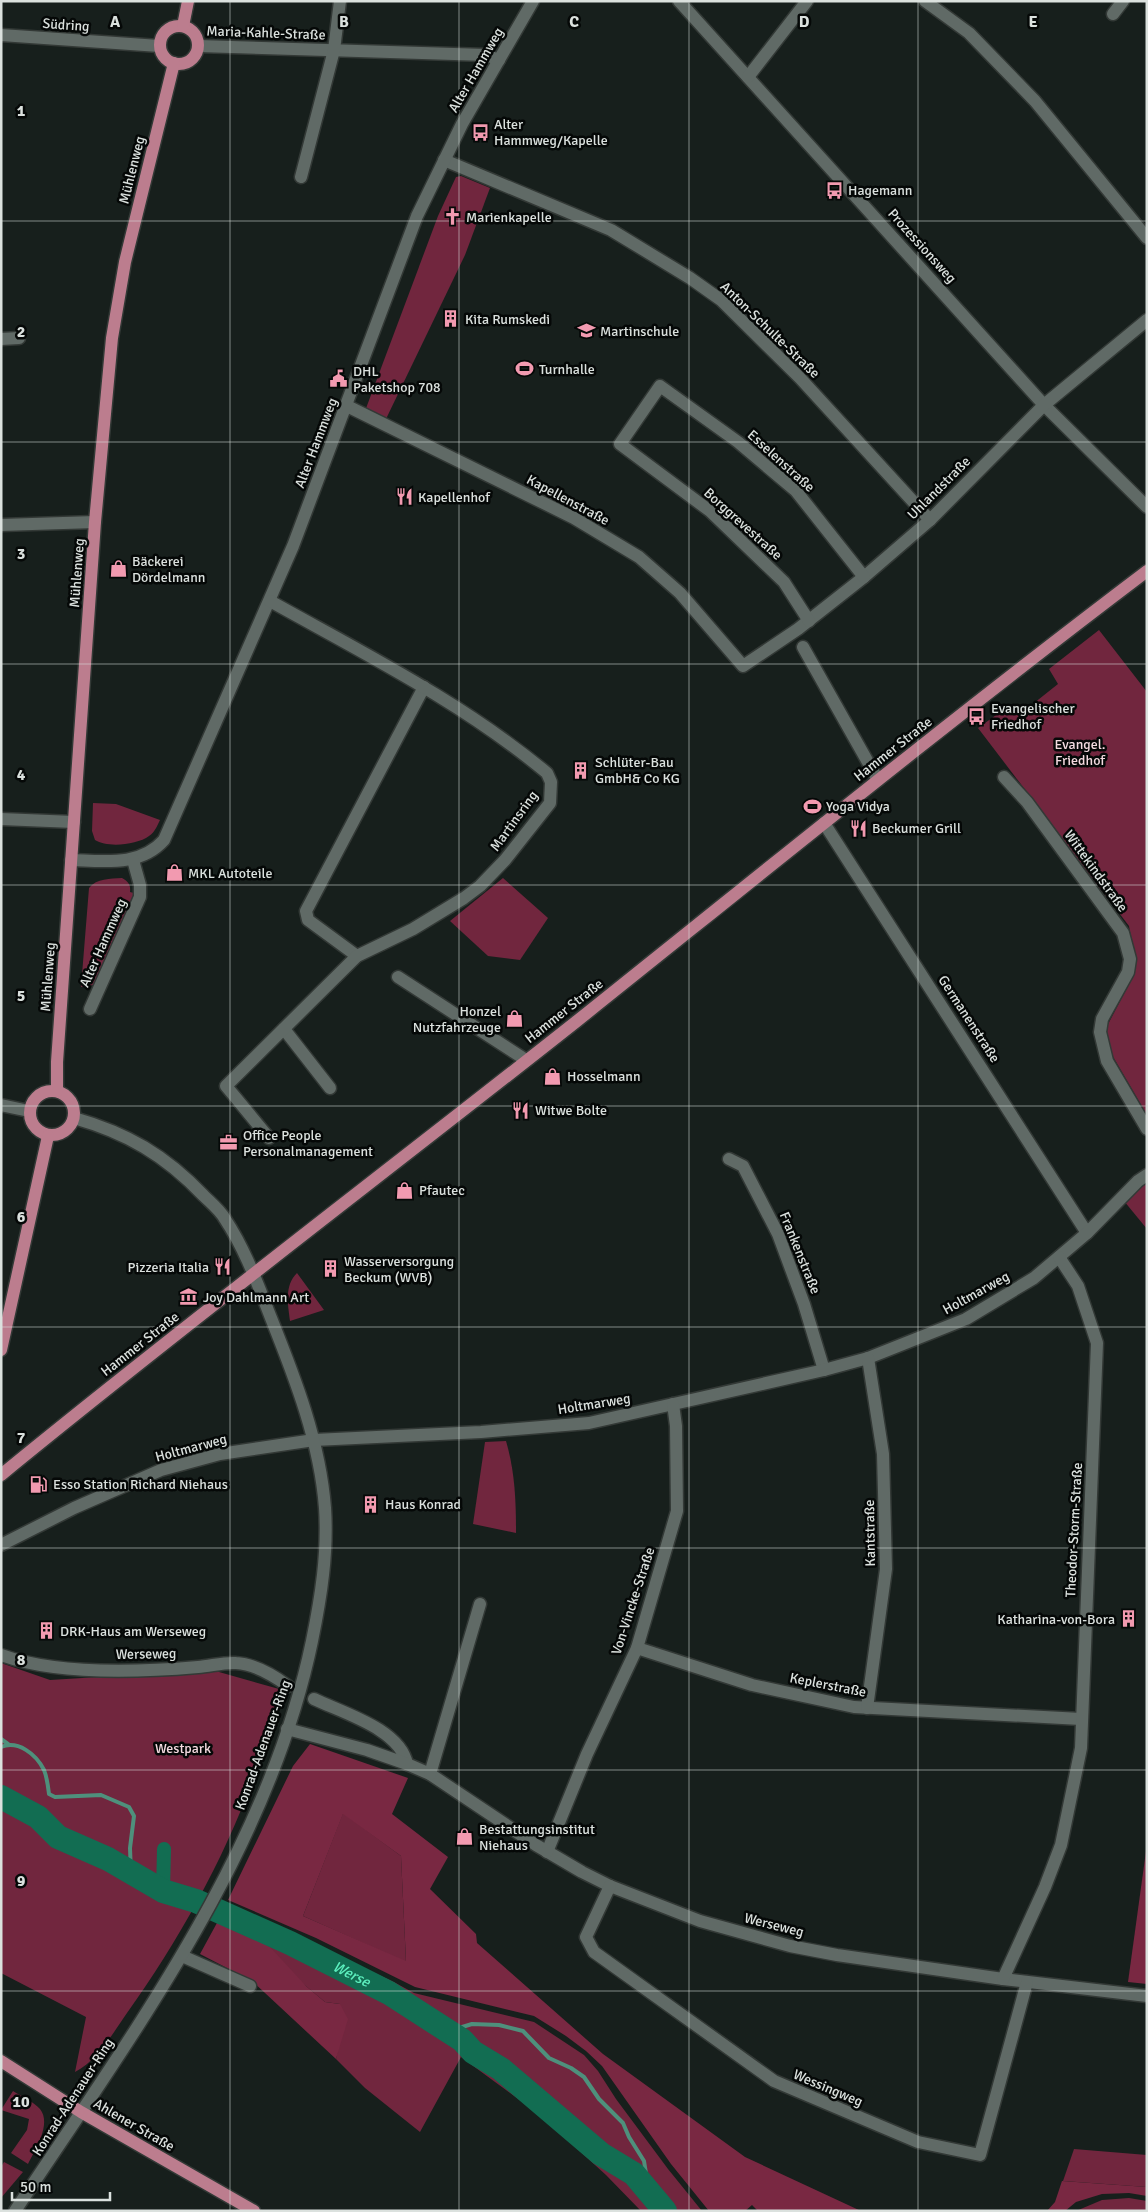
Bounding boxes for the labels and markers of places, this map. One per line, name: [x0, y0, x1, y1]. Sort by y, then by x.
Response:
place label: Alter Hammweg/Kapelle: [494, 116, 608, 149]
bus stop icon: Alter Hammweg/Kapelle: [470, 122, 490, 142]
bus stop icon: Hagemann: [824, 180, 844, 200]
place label: Hagemann: [848, 182, 912, 199]
church icon: Marienkapelle: [442, 207, 462, 227]
place label: Marienkapelle: [466, 209, 552, 226]
building icon: Kita Rumskedi: [441, 309, 461, 329]
place label: Kita Rumskedi: [465, 311, 550, 328]
school or university icon: Martinschule: [576, 321, 596, 341]
place label: Martinschule: [600, 323, 679, 340]
sports icon: Turnhalle: [515, 359, 535, 379]
place label: Turnhalle: [539, 361, 595, 378]
place label: DHL Paketshop 708: [353, 363, 441, 396]
public building icon: DHL Paketshop 708: [329, 369, 349, 389]
restaurant icon: Kapellenhof: [394, 487, 414, 507]
place label: Kapellenhof: [418, 489, 491, 506]
place label: Bäckerei Dördelmann: [132, 553, 205, 586]
shop icon: Bäckerei Dördelmann: [108, 559, 128, 579]
place label: Evangelischer Friedhof: [991, 700, 1075, 733]
bus stop icon: Evangelischer Friedhof: [967, 706, 987, 726]
place label: Schlüter-Bau GmbH& Co KG: [595, 754, 680, 787]
building icon: Schlüter-Bau GmbH& Co KG: [571, 760, 591, 780]
sports icon: Yoga Vidya: [802, 796, 822, 816]
place label: Yoga Vidya: [826, 798, 890, 815]
restaurant icon: Beckumer Grill: [848, 818, 868, 838]
place label: Beckumer Grill: [872, 820, 961, 837]
shop icon: MKL Autoteile: [164, 863, 184, 883]
place label: MKL Autoteile: [188, 865, 272, 882]
place label: Honzel Nutzfahrzeuge: [413, 1003, 501, 1036]
shop icon: Honzel Nutzfahrzeuge: [505, 1009, 525, 1029]
shop icon: Hosselmann: [543, 1066, 563, 1086]
place label: Hosselmann: [567, 1068, 641, 1085]
restaurant icon: Witwe Bolte: [511, 1100, 531, 1120]
place label: Witwe Bolte: [535, 1102, 607, 1119]
place label: Office People Personalmanagement: [243, 1127, 373, 1160]
office icon: Office People Personalmanagement: [219, 1133, 239, 1153]
shop icon: Pfautec: [395, 1180, 415, 1200]
place label: Pfautec: [419, 1182, 465, 1199]
place label: Wasserversorgung Beckum (WVB): [344, 1253, 454, 1286]
restaurant icon: Pizzeria Italia: [213, 1257, 233, 1277]
place label: Pizzeria Italia: [128, 1259, 209, 1276]
building icon: Wasserversorgung Beckum (WVB): [320, 1259, 340, 1279]
museum icon: Joy Dahlmann Art: [179, 1287, 199, 1307]
place label: Joy Dahlmann Art: [203, 1289, 309, 1306]
fuel station icon: Esso Station Richard Niehaus: [29, 1474, 49, 1494]
place label: Esso Station Richard Niehaus: [53, 1476, 228, 1493]
building icon: Haus Konrad: [361, 1494, 381, 1514]
place label: Haus Konrad: [385, 1496, 461, 1513]
building icon: Katharina-von-Bora: [1119, 1609, 1139, 1629]
place label: Katharina-von-Bora: [997, 1611, 1115, 1628]
building icon: DRK-Haus am Werseweg: [36, 1621, 56, 1641]
place label: DRK-Haus am Werseweg: [60, 1623, 206, 1640]
place label: Bestattungsinstitut Niehaus: [479, 1821, 595, 1854]
shop icon: Bestattungsinstitut Niehaus: [455, 1827, 475, 1847]

